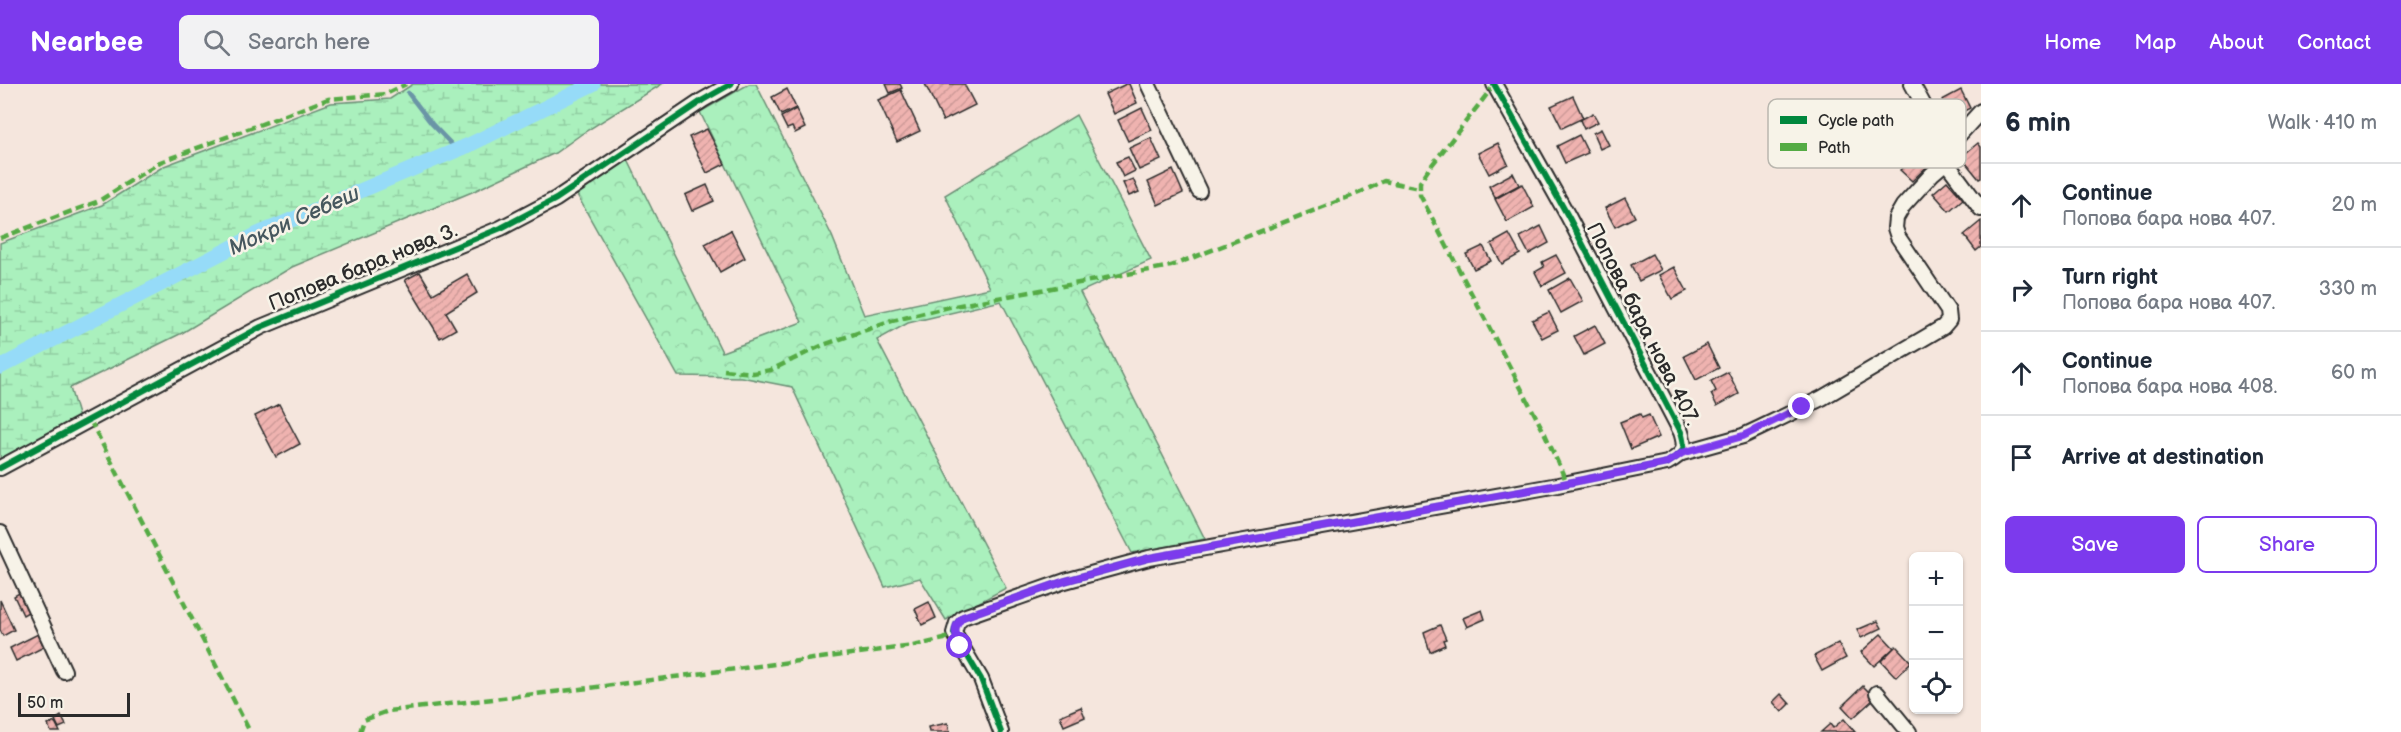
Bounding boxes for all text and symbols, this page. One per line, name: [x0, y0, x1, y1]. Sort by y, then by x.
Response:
search box: [179, 15, 599, 69]
text: Nearbee: [30, 26, 143, 59]
icon: search: [200, 26, 233, 59]
text: Search here: [248, 29, 370, 56]
text: Home: [2044, 30, 2101, 55]
text: Map: [2134, 30, 2176, 55]
text: About: [2209, 30, 2264, 55]
text: Contact: [2297, 30, 2371, 55]
legend: [1768, 99, 1966, 168]
text: 6 min: [2005, 108, 2071, 139]
text: Walk · 410 m: [2268, 111, 2377, 135]
text: Cycle path: [1818, 112, 1894, 131]
text: Path: [1818, 139, 1850, 158]
water label: Мокри Себеш: [224, 180, 364, 262]
text: Continue: [2062, 180, 2152, 207]
icon: ahead: [2005, 189, 2038, 222]
text: 20 m: [2332, 193, 2377, 217]
text: Попова бара нова 407.: [2062, 207, 2276, 231]
street label: Попова бара нова 3.: [265, 218, 461, 316]
street label: Попова бара нова 407.: [1581, 218, 1705, 430]
text: Turn right: [2062, 264, 2158, 291]
icon: right: [2005, 273, 2038, 306]
text: 330 m: [2319, 277, 2377, 301]
text: Попова бара нова 407.: [2062, 291, 2276, 315]
text: Continue: [2062, 348, 2152, 375]
icon: ahead: [2005, 357, 2038, 390]
text: 60 m: [2331, 361, 2377, 385]
text: Попова бара нова 408.: [2062, 375, 2277, 399]
route end: [1788, 393, 1814, 419]
icon: arrive: [2005, 441, 2038, 474]
text: Arrive at destination: [2062, 444, 2264, 471]
button: Save: [2005, 516, 2185, 573]
button: Share: [2197, 516, 2377, 573]
map controls: [1909, 552, 1963, 714]
button: +: [1909, 552, 1963, 606]
button: −: [1909, 606, 1963, 660]
route start: [946, 632, 972, 658]
button: locate: [1909, 660, 1963, 714]
scale bar: [18, 690, 130, 718]
text: 50 m: [27, 694, 63, 713]

